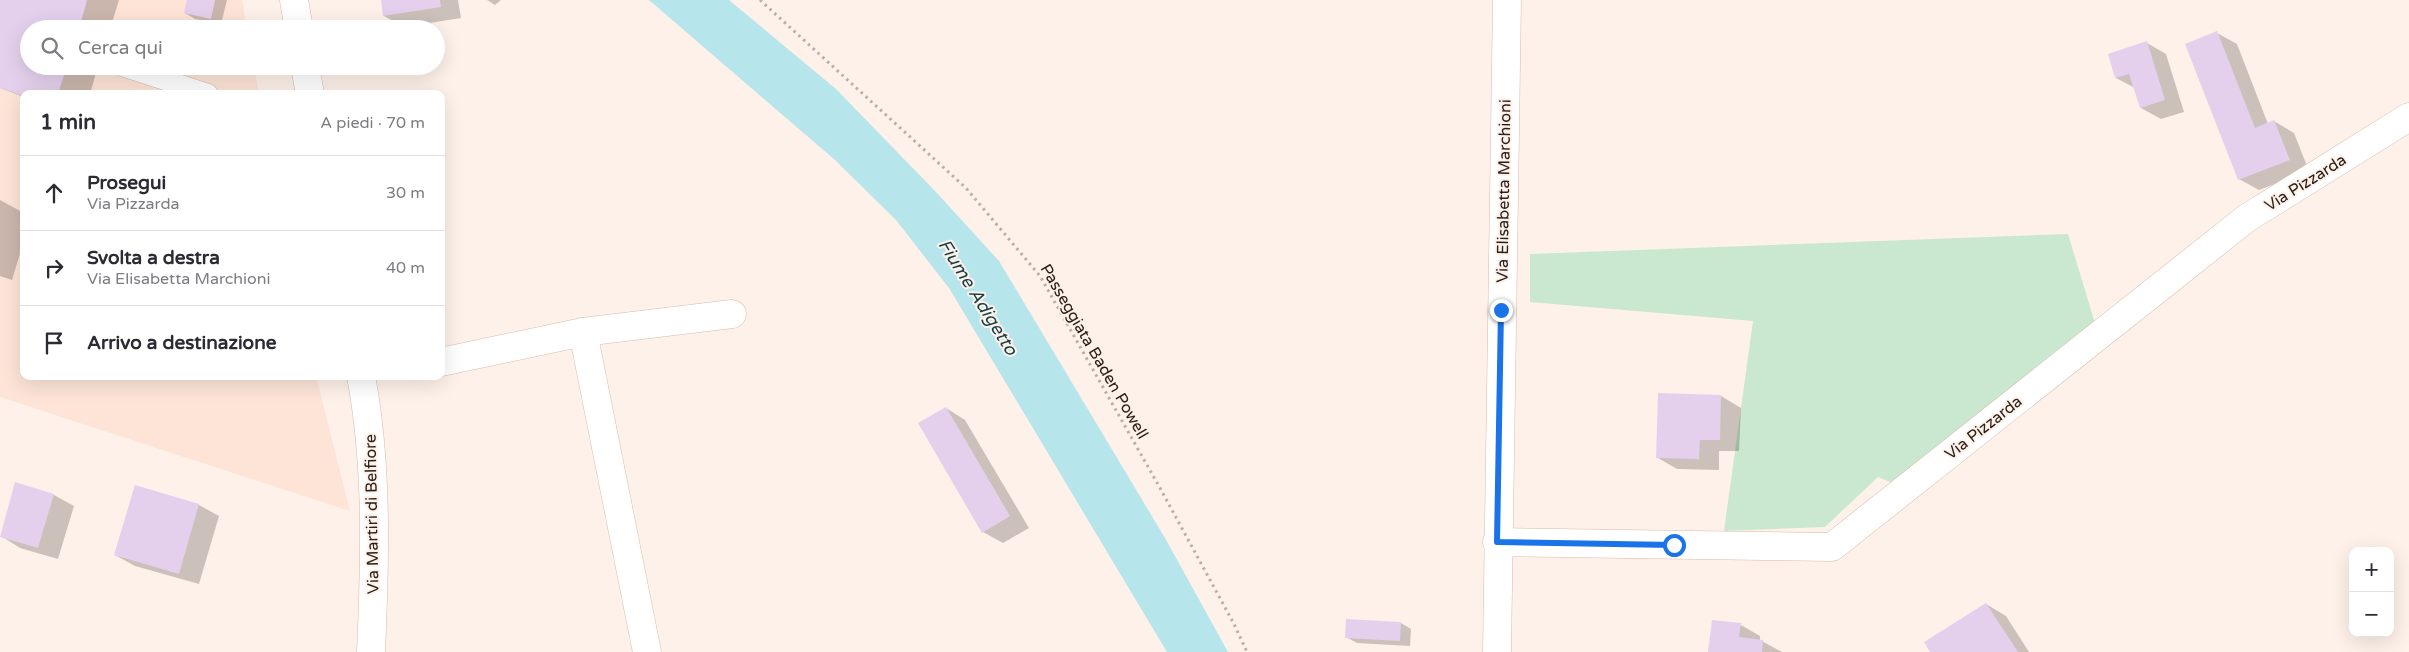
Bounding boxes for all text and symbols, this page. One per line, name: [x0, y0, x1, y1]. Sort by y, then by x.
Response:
search box: [20, 20, 445, 75]
icon: search: [38, 34, 66, 62]
text: Cerca qui: [78, 37, 163, 59]
street label: Via Elisabetta Marchioni: [1492, 99, 1516, 283]
text: 1 min: [40, 110, 96, 135]
text: A piedi · 70 m: [320, 113, 425, 133]
street label: Via Pizzarda: [2261, 150, 2350, 216]
text: Prosegui: [87, 172, 166, 194]
icon: ahead: [40, 179, 68, 207]
text: 30 m: [386, 183, 425, 203]
text: Via Pizzarda: [87, 194, 180, 214]
water label: Fiume Adigetto: [933, 235, 1023, 360]
text: Svolta a destra: [87, 247, 220, 269]
icon: right: [40, 254, 68, 282]
text: 40 m: [386, 258, 425, 278]
street label: Passeggiata Baden Powell: [1036, 260, 1153, 443]
text: Via Elisabetta Marchioni: [87, 269, 271, 289]
route end: [1490, 299, 1513, 322]
icon: arrive: [40, 329, 68, 357]
text: Arrivo a destinazione: [87, 332, 277, 354]
street label: Via Pizzarda: [1941, 391, 2026, 464]
street label: Via Martiri di Belfiore: [361, 434, 383, 594]
route start: [1663, 534, 1686, 557]
map controls: [2349, 547, 2394, 637]
button: +: [2349, 547, 2394, 592]
button: −: [2349, 592, 2394, 637]

